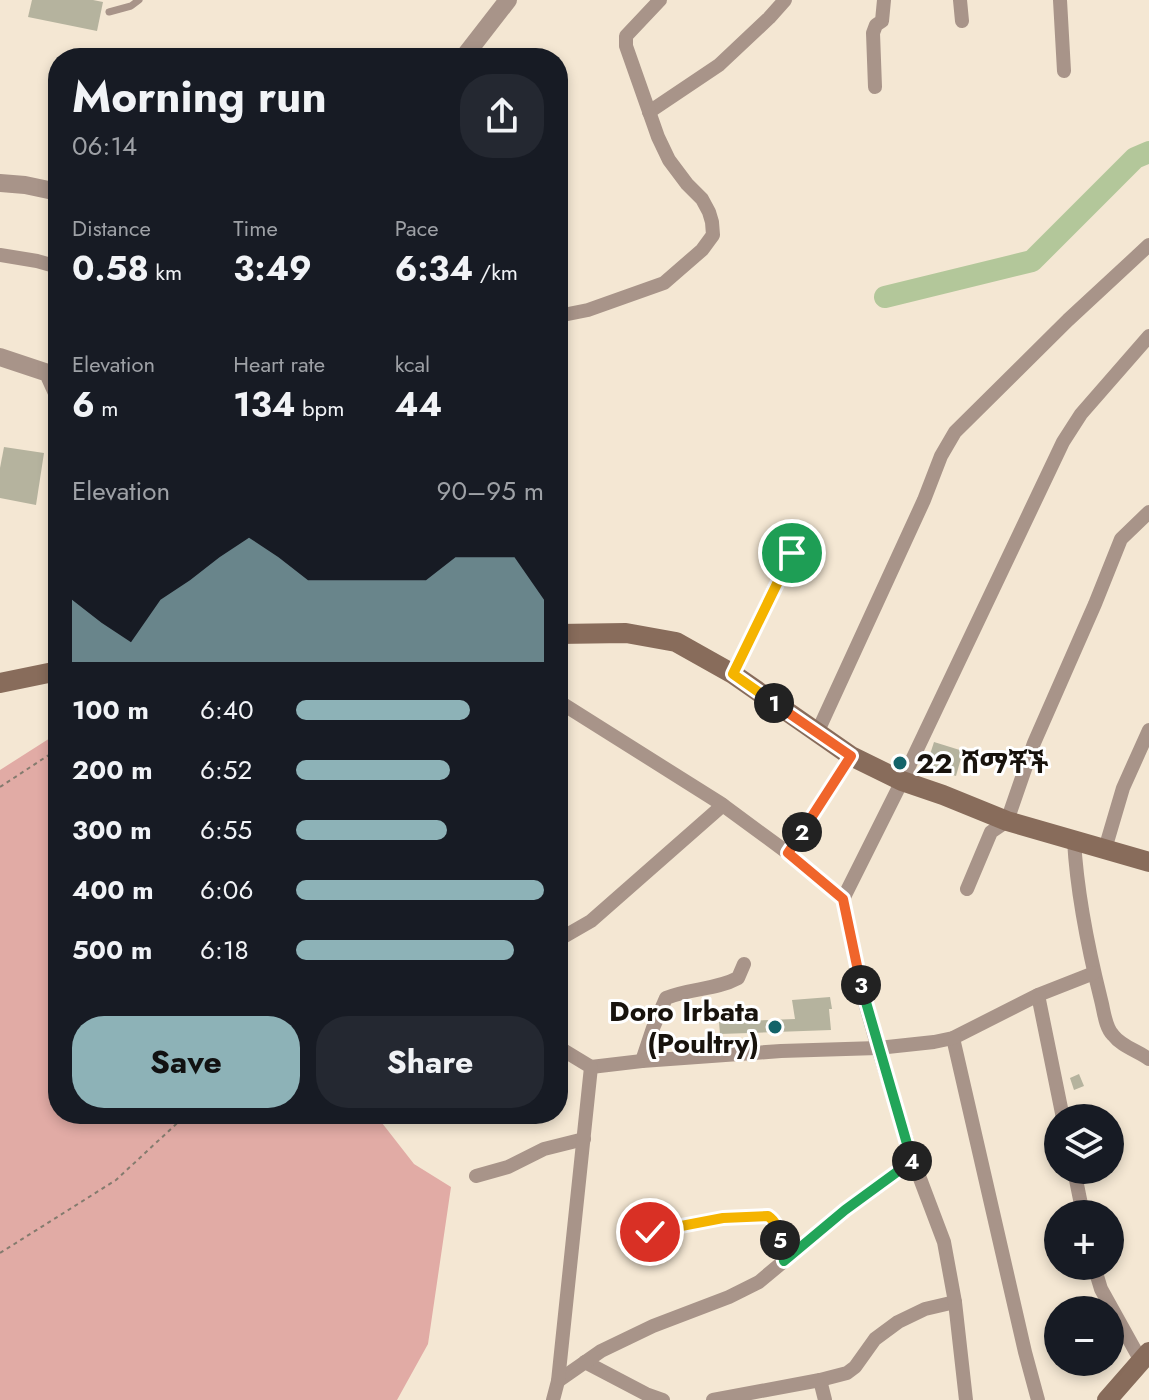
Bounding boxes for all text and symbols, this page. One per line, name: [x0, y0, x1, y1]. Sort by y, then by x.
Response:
text: Morning run: [72, 65, 327, 129]
button: share: [460, 74, 544, 158]
text: 06:14: [72, 127, 137, 165]
text: Distance: [72, 212, 151, 244]
text: Time: [233, 212, 278, 244]
text: Pace: [395, 212, 438, 244]
text: 0.58: [72, 244, 149, 293]
text: 3:49: [233, 244, 312, 293]
text: 6:34: [395, 244, 473, 293]
text: km: [149, 256, 182, 288]
text: /km: [473, 256, 518, 288]
text: Elevation: [72, 348, 155, 380]
text: Heart rate: [233, 348, 325, 380]
text: kcal: [395, 348, 430, 380]
text: 6: [72, 380, 95, 429]
text: 134: [233, 380, 295, 429]
text: 44: [395, 380, 442, 429]
text: m: [95, 392, 119, 424]
text: bpm: [295, 392, 344, 424]
text: Elevation: [72, 472, 170, 510]
text: 90–95 m: [436, 472, 544, 510]
pin: [758, 519, 826, 587]
icon: arrive: [770, 531, 814, 575]
pin: 1: [754, 683, 794, 723]
text: 1: [768, 687, 780, 719]
text: 100 m: [72, 691, 149, 729]
text: 6:40: [200, 691, 254, 729]
place label: 22 ሸማቾች: [916, 743, 1049, 784]
text: 200 m: [72, 751, 153, 789]
text: 6:52: [200, 751, 252, 789]
marker: 22 ሸማቾች: [891, 754, 909, 772]
text: 300 m: [72, 811, 152, 849]
text: 6:55: [200, 811, 252, 849]
pin: 2: [782, 812, 822, 852]
text: 2: [795, 816, 809, 848]
text: 400 m: [72, 871, 154, 909]
text: 6:06: [200, 871, 253, 909]
text: 500 m: [72, 931, 152, 969]
text: 6:18: [200, 931, 249, 969]
pin: 3: [841, 965, 881, 1005]
text: 3: [854, 969, 868, 1001]
place label: Doro Irbata (Poultry): [609, 991, 759, 1064]
button: Save: [72, 1016, 300, 1108]
button: Share: [316, 1016, 544, 1108]
marker: Doro Irbata (Poultry): [766, 1018, 784, 1036]
map controls: [1044, 1104, 1124, 1376]
button: layers: [1044, 1104, 1124, 1184]
pin: 4: [892, 1141, 932, 1181]
text: 4: [904, 1145, 920, 1177]
pin: [616, 1198, 684, 1266]
button: +: [1044, 1200, 1124, 1280]
icon: check: [628, 1210, 672, 1254]
pin: 5: [760, 1220, 800, 1260]
text: 5: [773, 1224, 787, 1256]
button: −: [1044, 1296, 1124, 1376]

